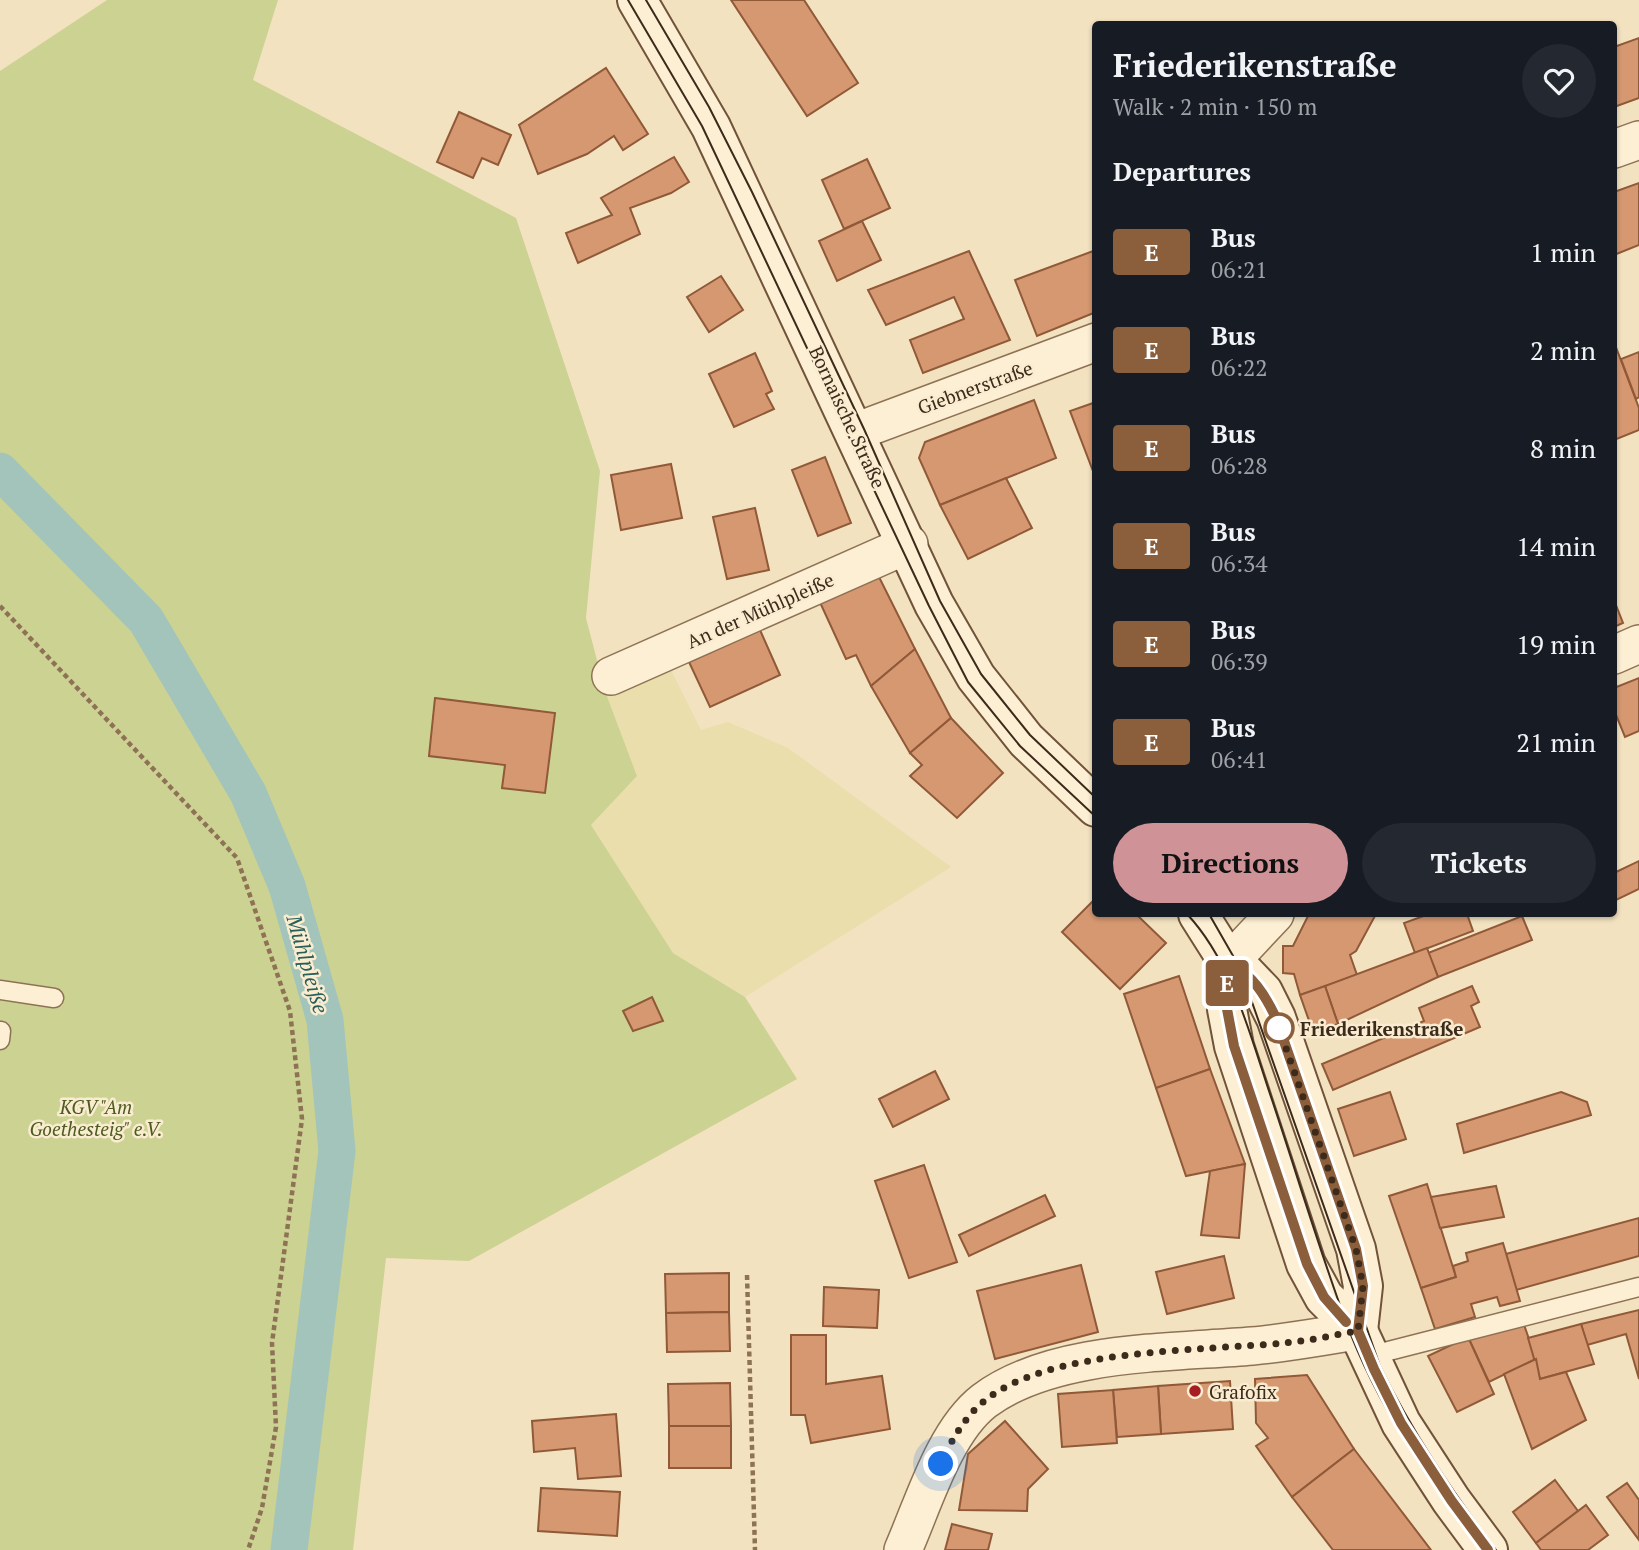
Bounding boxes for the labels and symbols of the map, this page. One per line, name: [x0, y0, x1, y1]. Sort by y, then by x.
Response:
street label: Bornaische Straße: [804, 342, 892, 492]
street label: Giebnerstraße: [914, 355, 1036, 419]
street label: An der Mühlpleiße: [682, 566, 838, 654]
water label: Mühlpleiße: [280, 910, 336, 1017]
line badge: E: [1204, 960, 1250, 1006]
marker: Friederikenstraße: [1264, 1013, 1294, 1043]
place label: Friederikenstraße: [1300, 1016, 1463, 1041]
park label: KGV "Am Goethesteig" e.V.: [29, 1094, 163, 1141]
place label: Grafofix: [1209, 1379, 1277, 1404]
marker: Grafofix: [1187, 1383, 1203, 1399]
your location: [923, 1446, 958, 1481]

